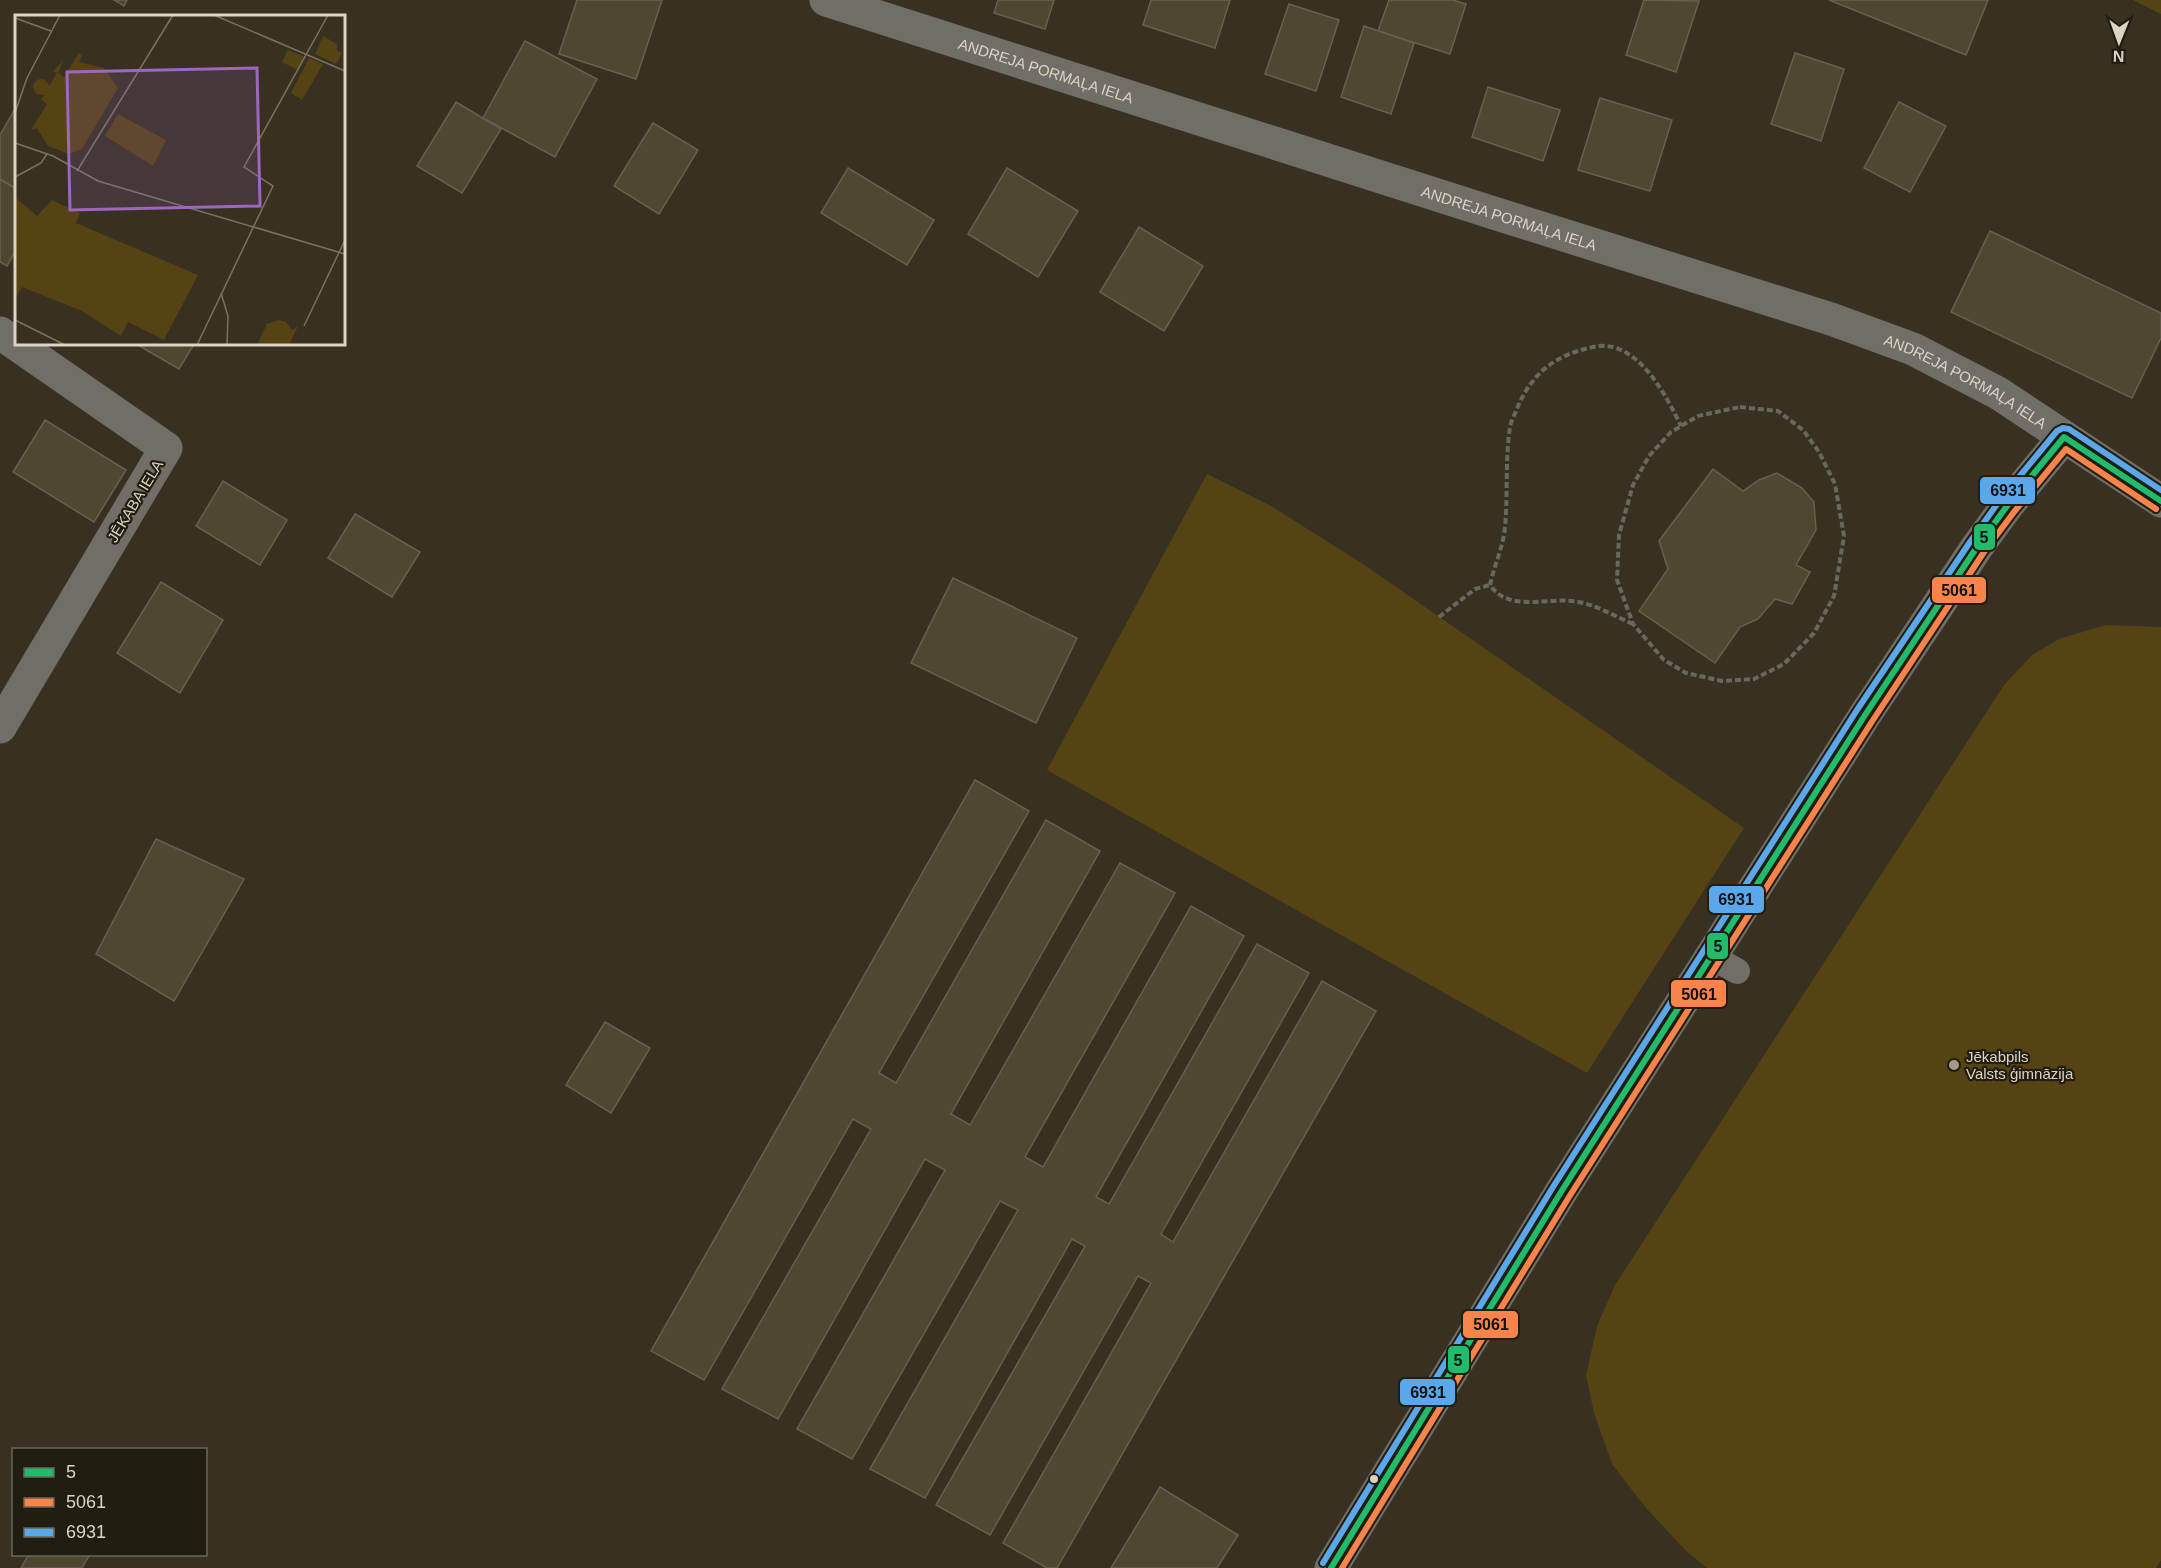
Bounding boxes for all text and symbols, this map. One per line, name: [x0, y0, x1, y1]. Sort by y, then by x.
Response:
north arrow: [2089, 12, 2149, 72]
inset map: [15, 15, 345, 345]
street label: ANDREJA PORMAĻA IELA: [956, 34, 1136, 106]
text: N: [2113, 48, 2125, 65]
street label: ANDREJA PORMAĻA IELA: [1419, 182, 1599, 253]
street label: ANDREJA PORMAĻA IELA: [1882, 331, 2050, 432]
street label: JĒKABA IELA: [104, 457, 166, 545]
line badge: 6931: [1979, 476, 2036, 505]
text: 6931: [1990, 482, 2026, 499]
line badge: 5: [1973, 523, 1996, 551]
text: 5: [1980, 529, 1989, 546]
line badge: 5061: [1931, 576, 1987, 604]
text: 5061: [1941, 582, 1977, 599]
line badge: 6931: [1708, 885, 1765, 914]
text: 6931: [1718, 891, 1754, 908]
line badge: 5: [1706, 932, 1729, 960]
text: 5: [1714, 938, 1723, 955]
line badge: 5061: [1670, 979, 1727, 1008]
text: 5061: [1681, 986, 1717, 1003]
place label: Jēkabpils Valsts ģimnāzija: [1966, 1048, 2074, 1082]
marker: Jēkabpils Valsts ģimnāzija: [1947, 1058, 1961, 1072]
line badge: 5061: [1462, 1310, 1519, 1339]
text: 5061: [1473, 1316, 1509, 1333]
line badge: 5: [1447, 1345, 1470, 1374]
text: 5: [1454, 1352, 1463, 1369]
line badge: 6931: [1399, 1378, 1456, 1406]
text: 6931: [1410, 1384, 1446, 1401]
legend: [12, 1448, 207, 1556]
text: 5: [66, 1462, 76, 1482]
unlabelled marker: [1368, 1473, 1380, 1485]
text: 5061: [66, 1492, 106, 1512]
text: 6931: [66, 1522, 106, 1542]

